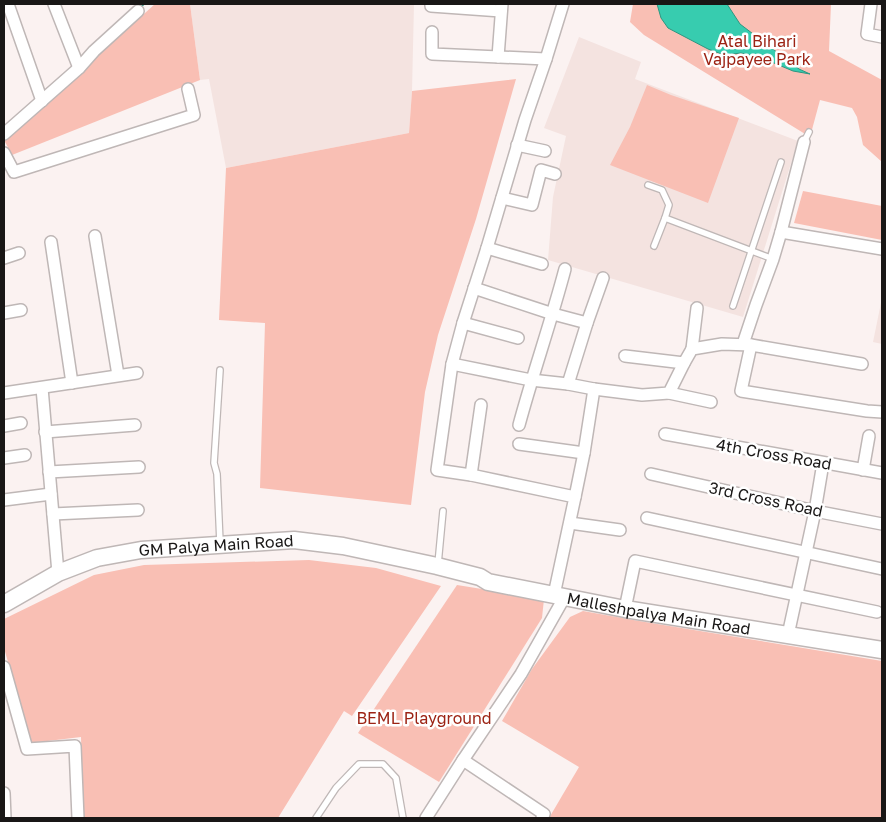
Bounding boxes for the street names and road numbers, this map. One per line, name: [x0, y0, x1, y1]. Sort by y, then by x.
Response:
street label: 4th Cross Road: [715, 434, 833, 474]
street label: 3rd Cross Road: [707, 477, 825, 521]
street label: GM Palya Main Road: [138, 530, 294, 560]
street label: Malleshpalya Main Road: [565, 588, 752, 639]

